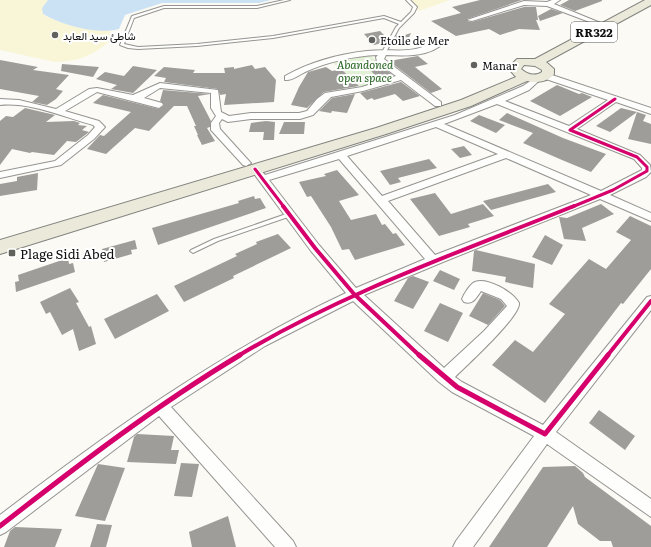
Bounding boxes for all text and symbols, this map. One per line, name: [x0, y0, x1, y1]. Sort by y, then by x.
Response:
road number: RR322: [571, 22, 617, 42]
place label: شاطئ سيد العابد: [63, 27, 136, 43]
marker: شاطئ سيد العابد: [50, 30, 60, 40]
place label: Etoile de Mer: [380, 32, 450, 48]
marker: Etoile de Mer: [367, 35, 377, 45]
park label: Abandoned open space: [337, 56, 394, 85]
place label: Manar: [482, 57, 518, 73]
marker: Manar: [469, 60, 479, 70]
place label: Plage Sidi Abed: [20, 244, 114, 263]
marker: Plage Sidi Abed: [7, 248, 17, 258]

